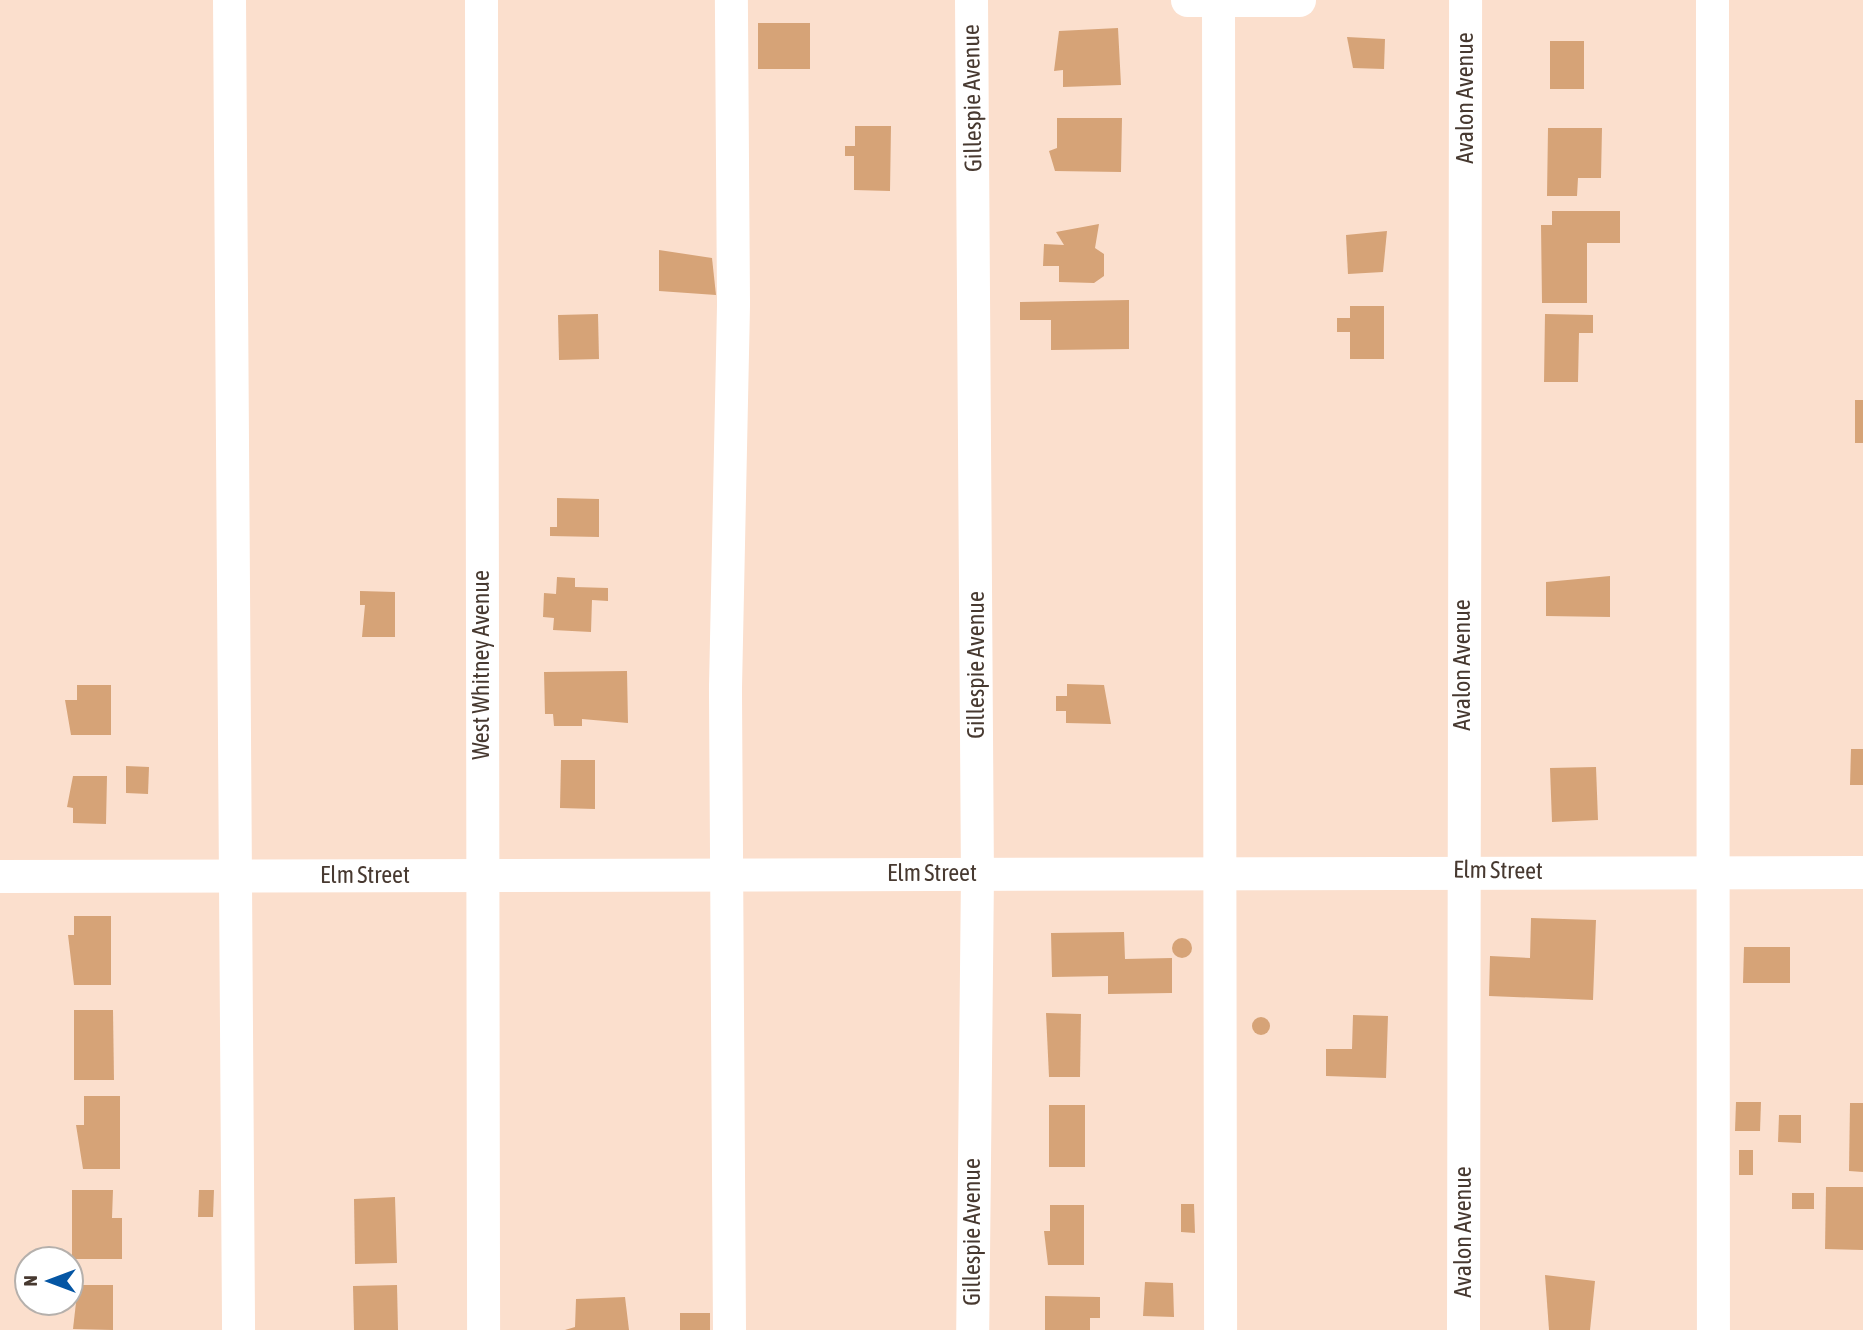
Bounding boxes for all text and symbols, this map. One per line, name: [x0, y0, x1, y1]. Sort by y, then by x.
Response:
street label: Gillespie Avenue: [956, 24, 988, 172]
street label: Avalon Avenue: [1451, 32, 1479, 164]
street label: West Whitney Avenue: [467, 570, 495, 760]
street label: Gillespie Avenue: [962, 591, 990, 739]
street label: Avalon Avenue: [1448, 599, 1476, 731]
street label: Elm Street: [1453, 855, 1543, 885]
street label: Elm Street: [887, 859, 977, 887]
street label: Elm Street: [320, 861, 410, 889]
street label: Gillespie Avenue: [958, 1158, 986, 1306]
street label: Avalon Avenue: [1449, 1166, 1477, 1298]
north arrow: [14, 1246, 84, 1316]
text: N: [19, 1275, 41, 1287]

